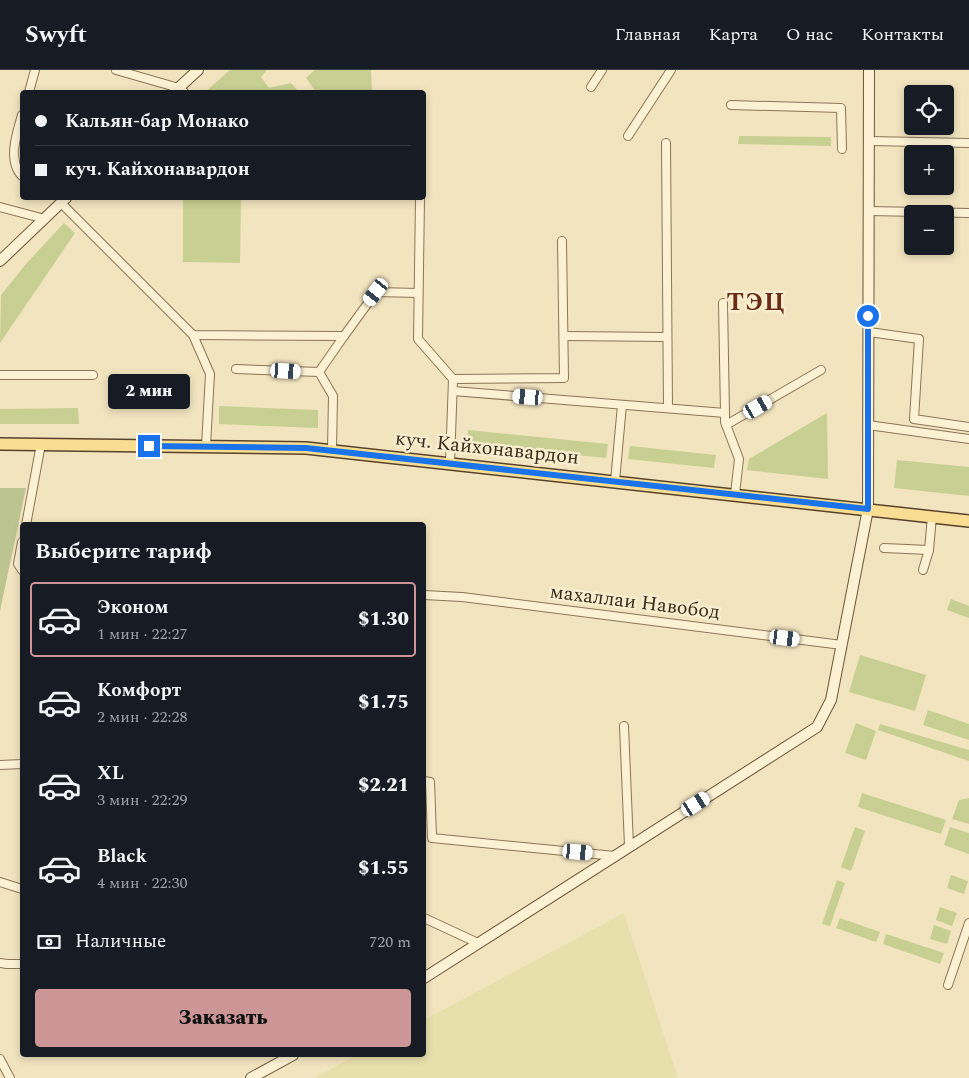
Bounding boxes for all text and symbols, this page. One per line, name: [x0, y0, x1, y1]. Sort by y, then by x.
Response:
text: Swyft: [25, 17, 87, 53]
text: Главная: [615, 21, 681, 48]
text: Карта: [709, 21, 758, 48]
text: О нас: [786, 21, 833, 48]
text: Контакты: [861, 21, 944, 48]
map controls: [904, 85, 954, 255]
button: locate: [904, 85, 954, 135]
text: Кальян-бар Монако: [65, 107, 249, 136]
button: +: [904, 145, 954, 195]
text: куч. Кайхонавардон: [65, 155, 250, 184]
button: −: [904, 205, 954, 255]
car: [360, 276, 391, 308]
district label: ТЭЦ: [727, 284, 785, 322]
route start: [857, 305, 879, 327]
car: [270, 363, 301, 379]
callout: 2 мин: [108, 374, 190, 408]
text: 2 мин: [126, 379, 172, 403]
car: [512, 388, 543, 406]
car: [741, 393, 774, 421]
street label: куч. Кайхонавардон: [394, 423, 580, 473]
route end: [138, 435, 160, 457]
text: Выберите тариф: [35, 535, 212, 568]
street label: махаллаи Навобод: [548, 577, 722, 627]
text: Эконом: [97, 593, 168, 622]
icon: car: [37, 597, 82, 642]
text: $1.30: [358, 605, 409, 634]
text: 1 мин · 22:27: [97, 622, 187, 646]
car: [769, 629, 800, 647]
text: Комфорт: [97, 676, 181, 705]
icon: car: [37, 680, 82, 725]
text: $1.75: [358, 688, 409, 717]
text: 2 мин · 22:28: [97, 705, 187, 729]
text: XL: [97, 759, 124, 788]
icon: car: [37, 763, 82, 808]
text: $2.21: [358, 771, 409, 800]
text: 3 мин · 22:29: [97, 788, 187, 812]
car: [679, 790, 712, 818]
text: Black: [97, 842, 147, 871]
car: [562, 843, 593, 861]
icon: car: [37, 846, 82, 891]
text: $1.55: [358, 854, 409, 883]
text: 4 мин · 22:30: [97, 871, 187, 895]
text: Наличные: [75, 927, 166, 956]
icon: cash: [35, 928, 63, 956]
text: 720 m: [369, 930, 411, 954]
button: Заказать: [35, 989, 411, 1047]

